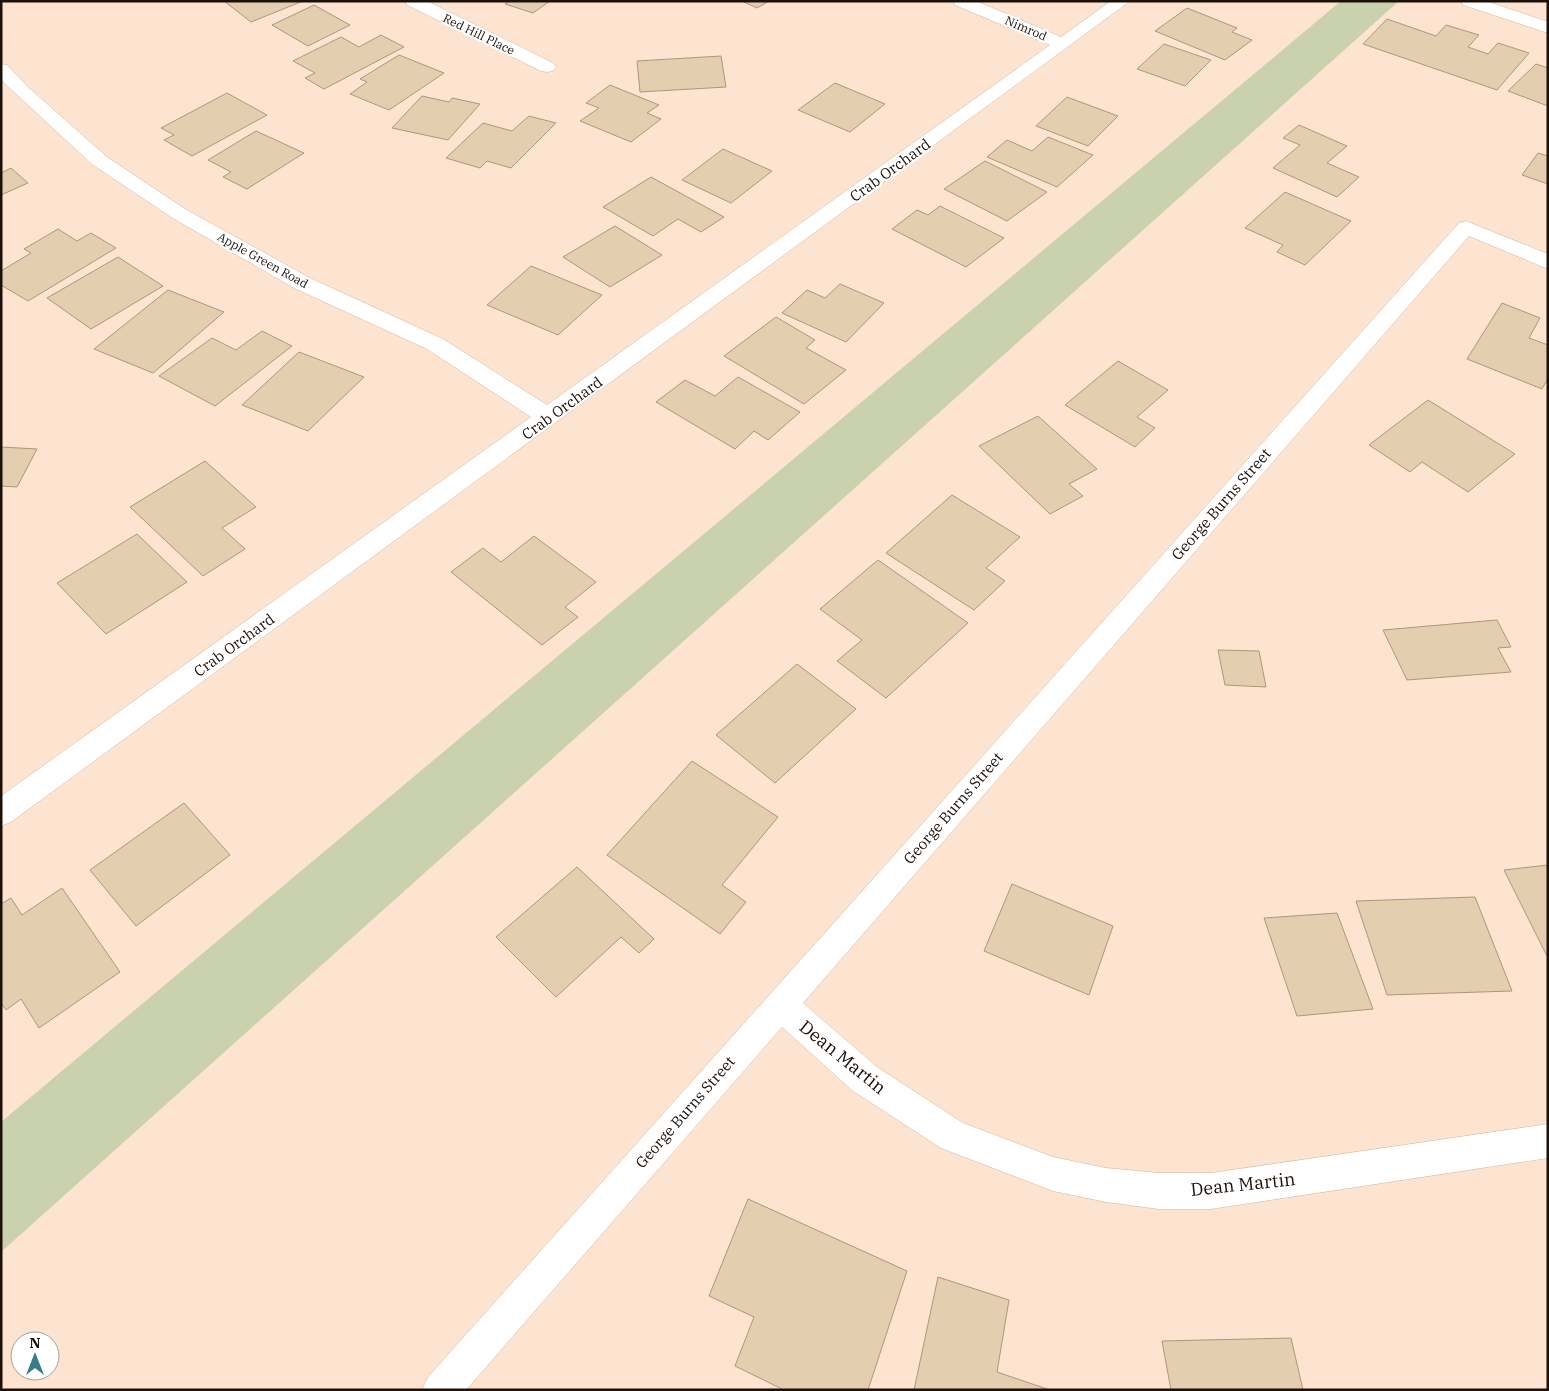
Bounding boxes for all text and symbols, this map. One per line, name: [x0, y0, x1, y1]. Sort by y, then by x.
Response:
street label: Red Hill Place: [441, 10, 517, 58]
street label: Nimrod: [1003, 12, 1049, 44]
street label: Crab Orchard: [846, 134, 934, 206]
street label: Apple Green Road: [215, 229, 311, 291]
street label: Crab Orchard: [518, 372, 606, 444]
street label: George Burns Street: [1167, 444, 1275, 564]
street label: Crab Orchard: [190, 609, 278, 681]
street label: George Burns Street: [899, 748, 1007, 868]
street label: Dean Martin: [795, 1015, 891, 1099]
street label: George Burns Street: [631, 1052, 739, 1172]
street label: Dean Martin: [1189, 1167, 1297, 1201]
north arrow: [10, 1331, 60, 1381]
text: N: [29, 1334, 41, 1352]

